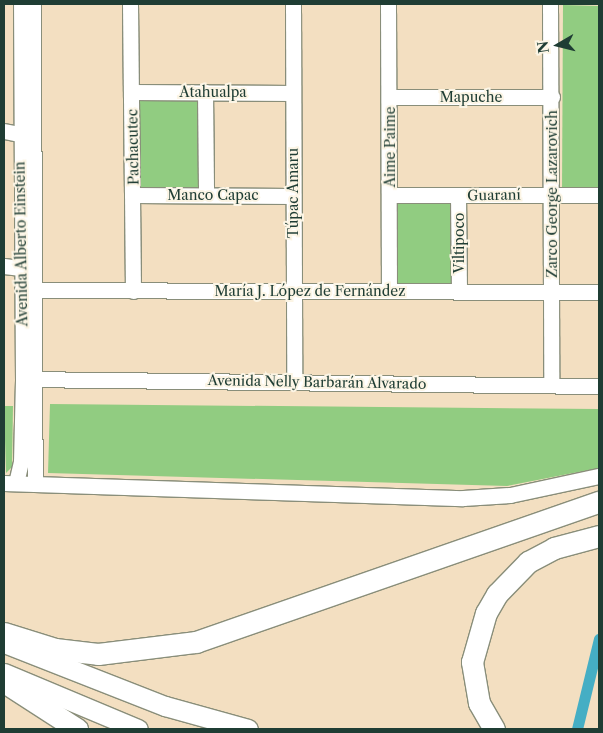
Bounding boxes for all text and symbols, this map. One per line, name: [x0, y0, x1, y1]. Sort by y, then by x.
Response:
north arrow: [533, 20, 583, 70]
text: N: [533, 40, 553, 54]
street label: Atahualpa: [179, 84, 247, 100]
street label: Mapuche: [440, 89, 502, 105]
street label: Aime Paime: [382, 107, 398, 187]
street label: Pachacutec: [124, 109, 142, 185]
street label: Zarco George Lazarovich: [544, 110, 560, 278]
street label: Túpac Amaru: [285, 148, 301, 238]
street label: Avenida Alberto Einstein: [11, 161, 31, 327]
street label: Guaraní: [467, 186, 521, 204]
street label: Manco Capac: [167, 187, 259, 203]
street label: Viltipoco: [451, 213, 467, 273]
street label: María J. López de Fernández: [215, 283, 405, 299]
street label: Avenida Nelly Barbarán Alvarado: [207, 372, 427, 392]

